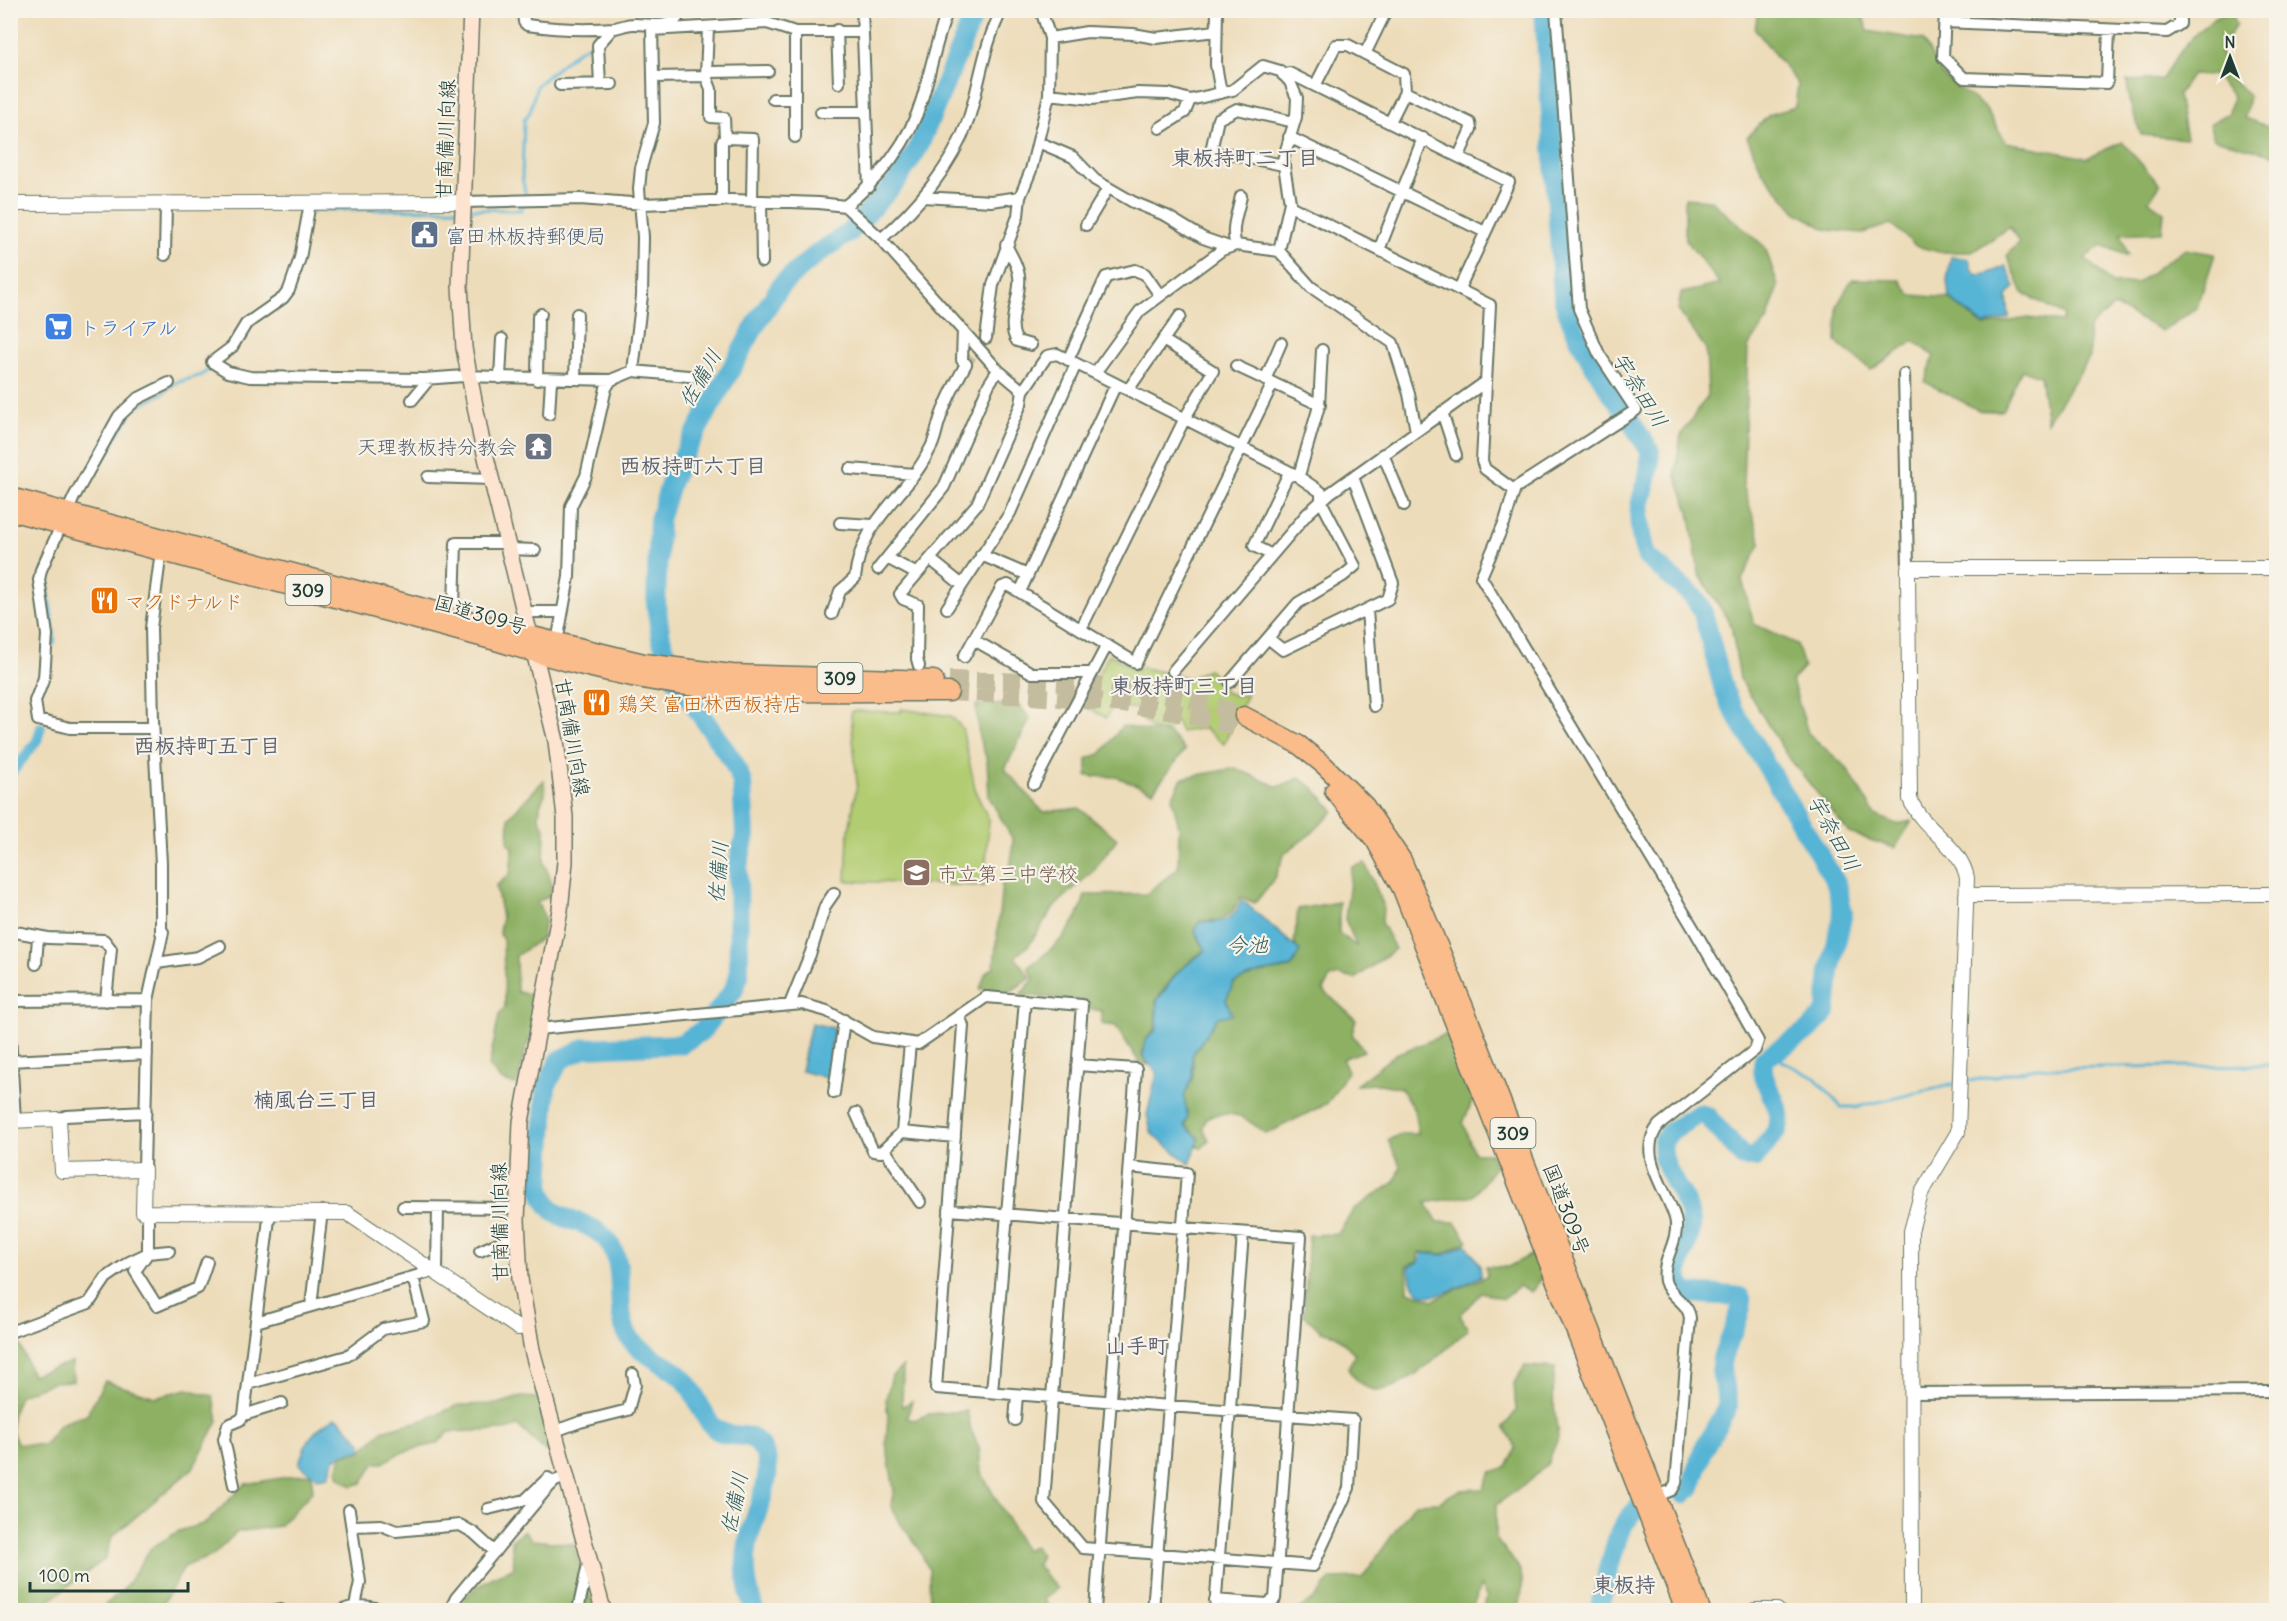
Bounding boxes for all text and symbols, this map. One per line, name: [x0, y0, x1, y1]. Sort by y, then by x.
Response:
north arrow: [2200, 27, 2260, 87]
text: N: [2224, 32, 2236, 52]
street label: 甘南備川向線: [430, 79, 460, 199]
district label: 東板持町二丁目: [1172, 144, 1319, 171]
public building icon: 富田林板持郵便局: [409, 219, 441, 251]
place label: 富田林板持郵便局: [446, 223, 606, 248]
supermarket icon: トライアル: [43, 311, 75, 343]
place label: トライアル: [80, 315, 178, 340]
water label: 佐備川: [673, 344, 727, 412]
water label: 宇奈田川: [1606, 347, 1674, 433]
temple icon: 天理教板持分教会: [522, 430, 554, 462]
place label: 天理教板持分教会: [357, 434, 517, 459]
district label: 西板持町六丁目: [620, 452, 767, 479]
road number: 309: [286, 575, 330, 605]
restaurant icon: マクドナルド: [88, 585, 120, 617]
place label: マクドナルド: [125, 589, 243, 614]
street label: 国道309号: [431, 589, 531, 639]
road number: 309: [818, 663, 862, 693]
district label: 東板持町三丁目: [1111, 672, 1258, 699]
street label: 甘南備川向線: [550, 676, 596, 798]
restaurant icon: 鶏笑 富田林西板持店: [581, 687, 613, 719]
place label: 鶏笑 富田林西板持店: [618, 691, 803, 716]
district label: 西板持町五丁目: [134, 732, 281, 759]
water label: 宇奈田川: [1802, 790, 1866, 876]
water label: 佐備川: [702, 840, 734, 904]
school or university icon: 市立第三中学校: [901, 857, 933, 889]
place label: 市立第三中学校: [938, 861, 1078, 886]
water label: 今池: [1226, 931, 1269, 958]
district label: 楠風台三丁目: [253, 1086, 379, 1113]
road number: 309: [1490, 1118, 1536, 1148]
street label: 国道309号: [1538, 1160, 1596, 1258]
street label: 甘南備川向線: [485, 1162, 513, 1282]
district label: 山手町: [1106, 1332, 1169, 1359]
water label: 佐備川: [714, 1469, 754, 1537]
scale bar: [30, 1555, 188, 1593]
text: 100 m: [39, 1564, 90, 1587]
district label: 東板持: [1593, 1571, 1656, 1598]

